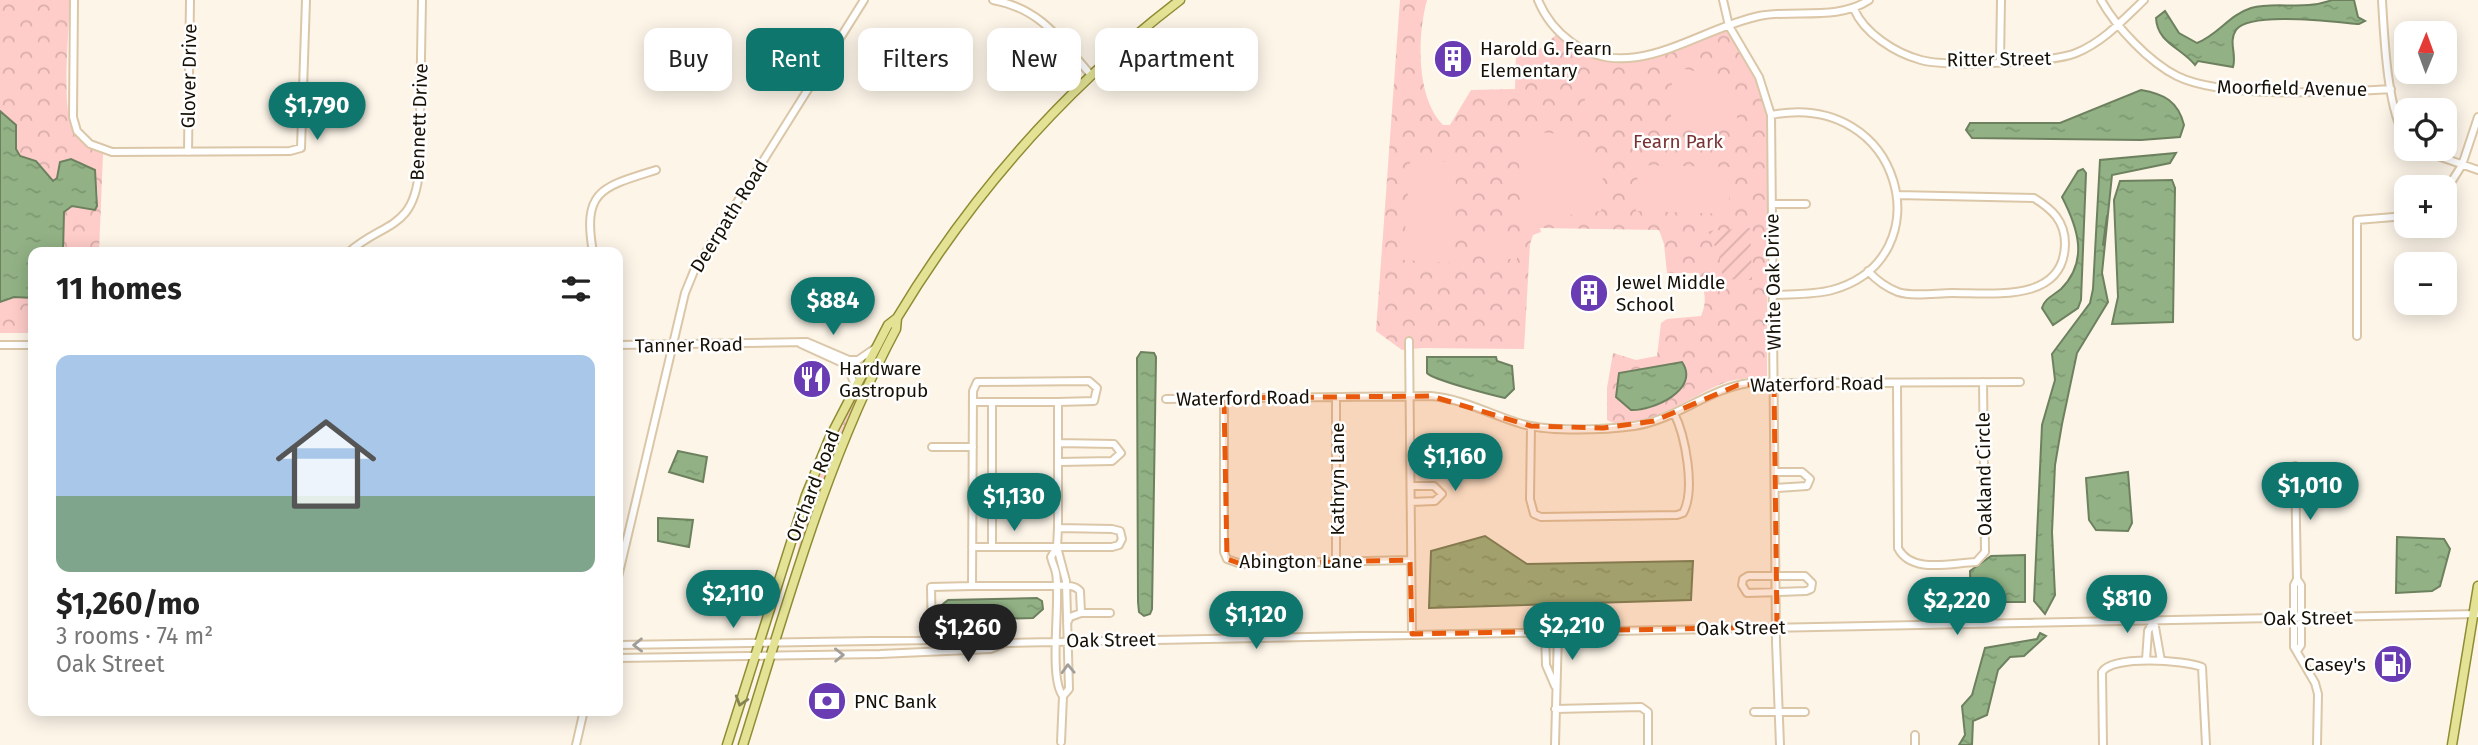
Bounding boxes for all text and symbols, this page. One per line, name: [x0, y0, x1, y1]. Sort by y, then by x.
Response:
north arrow: [2394, 21, 2457, 84]
map controls: [2394, 21, 2457, 315]
street label: Glover Drive: [177, 23, 201, 129]
chip: Buy: [644, 28, 732, 91]
chip: Rent: [746, 28, 844, 91]
chip: Filters: [858, 28, 973, 91]
chip: New: [987, 28, 1081, 91]
chip: Apartment: [1095, 28, 1258, 91]
place label: Harold G. Fearn Elementary: [1480, 37, 1612, 82]
building icon: Harold G. Fearn Elementary: [1432, 38, 1474, 80]
street label: Ritter Street: [1947, 47, 2052, 71]
street label: Bennett Drive: [405, 63, 433, 181]
street label: Moorfield Avenue: [2217, 75, 2367, 101]
pin: $1,790: [260, 82, 374, 142]
text: $1,790: [285, 91, 349, 119]
button: locate: [2394, 98, 2457, 161]
park label: Fearn Park: [1633, 130, 1723, 153]
street label: Deerpath Road: [685, 155, 773, 277]
button: +: [2394, 175, 2457, 238]
street label: White Oak Drive: [1760, 213, 1786, 351]
button: −: [2394, 252, 2457, 315]
icon: filters: [557, 270, 595, 308]
text: 11 homes: [56, 271, 182, 307]
place label: Jewel Middle School: [1616, 271, 1725, 316]
building icon: Jewel Middle School: [1568, 272, 1610, 314]
pin: $884: [792, 278, 874, 337]
text: $884: [807, 286, 859, 314]
street label: Tanner Road: [635, 333, 743, 357]
place label: Hardware Gastropub: [839, 357, 928, 402]
restaurant icon: Hardware Gastropub: [791, 358, 833, 400]
street label: Waterford Road: [1750, 371, 1884, 397]
street label: Waterford Road: [1176, 385, 1310, 411]
icon: home: [263, 401, 389, 527]
street label: Oakland Circle: [1971, 412, 1997, 536]
street label: Kathryn Lane: [1326, 422, 1349, 536]
street label: Orchard Road: [781, 427, 845, 545]
pin: $1,160: [1398, 434, 1512, 493]
text: $1,160: [1424, 442, 1486, 470]
pin: $1,010: [2253, 462, 2367, 522]
text: $1,010: [2278, 471, 2342, 499]
pin: $1,130: [957, 474, 1071, 533]
text: $1,130: [983, 482, 1045, 510]
street label: Abington Lane: [1239, 550, 1363, 573]
pin: $2,110: [676, 570, 790, 630]
pin: $810: [2086, 576, 2168, 635]
pin: $2,220: [1900, 578, 2014, 637]
text: $2,110: [702, 579, 764, 607]
text: $810: [2102, 584, 2152, 612]
text: $1,260/mo: [56, 586, 200, 622]
text: $2,220: [1923, 586, 1991, 614]
pin: $1,120: [1199, 592, 1313, 651]
text: $1,120: [1225, 600, 1287, 628]
pin: $2,210: [1515, 602, 1629, 662]
pin: $1,260: [911, 604, 1025, 664]
street label: Oak Street: [2263, 606, 2353, 630]
text: $2,210: [1539, 611, 1605, 639]
text: $1,260: [935, 613, 1001, 641]
street label: Oak Street: [1696, 616, 1786, 640]
text: 3 rooms · 74 m²: [56, 622, 213, 650]
street label: Oak Street: [1066, 628, 1156, 652]
one-way arrow: [633, 637, 644, 652]
fuel station icon: Casey's: [2372, 643, 2414, 685]
one-way arrow: [834, 648, 845, 663]
text: Oak Street: [56, 650, 164, 678]
place label: Casey's: [2304, 653, 2366, 676]
one-way arrow: [1060, 664, 1076, 674]
bank icon: PNC Bank: [806, 680, 848, 722]
place label: PNC Bank: [854, 690, 937, 713]
one-way arrow: [734, 694, 749, 706]

